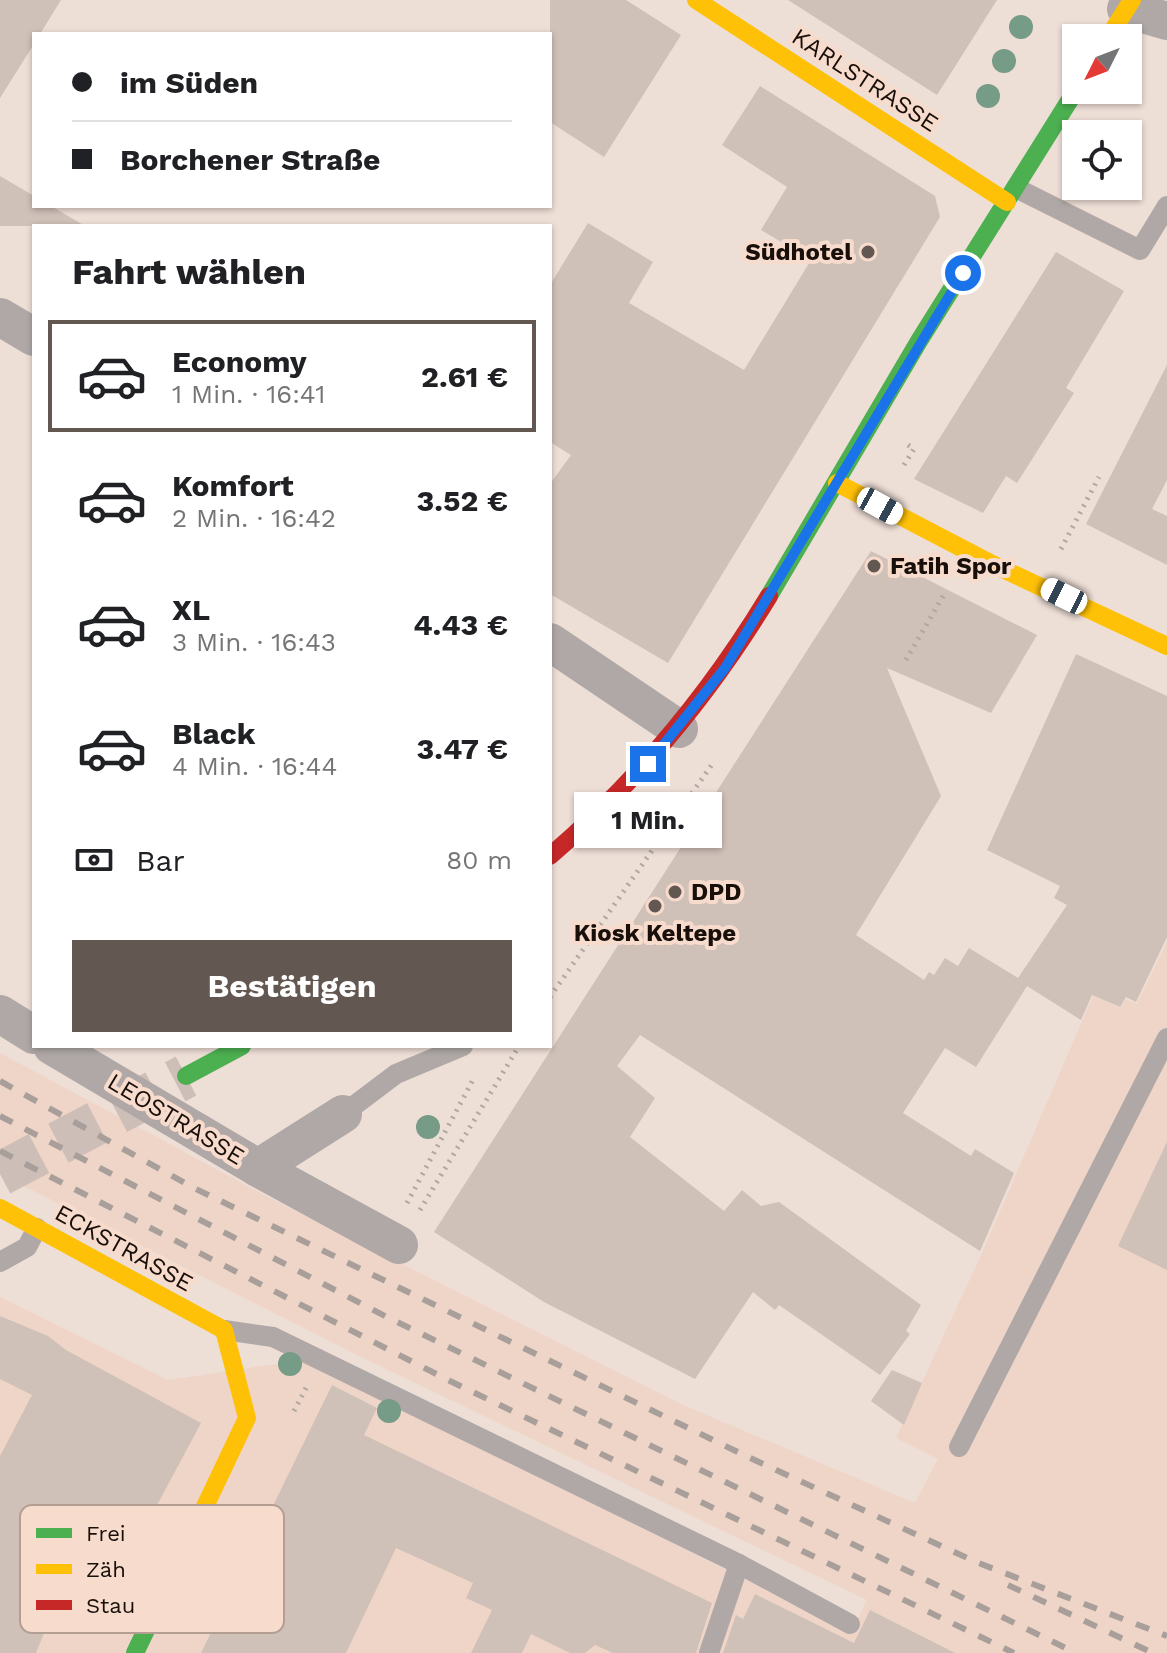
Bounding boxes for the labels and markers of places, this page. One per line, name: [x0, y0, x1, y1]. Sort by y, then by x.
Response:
place label: Südhotel: [745, 238, 852, 266]
marker: Südhotel: [859, 243, 877, 261]
place label: Fatih Spor: [890, 552, 1012, 580]
marker: Fatih Spor: [865, 557, 883, 575]
place label: DPD: [691, 878, 742, 906]
marker: DPD: [666, 883, 684, 901]
marker: Kiosk Keltepe: [646, 897, 664, 915]
place label: Kiosk Keltepe: [574, 919, 736, 947]

